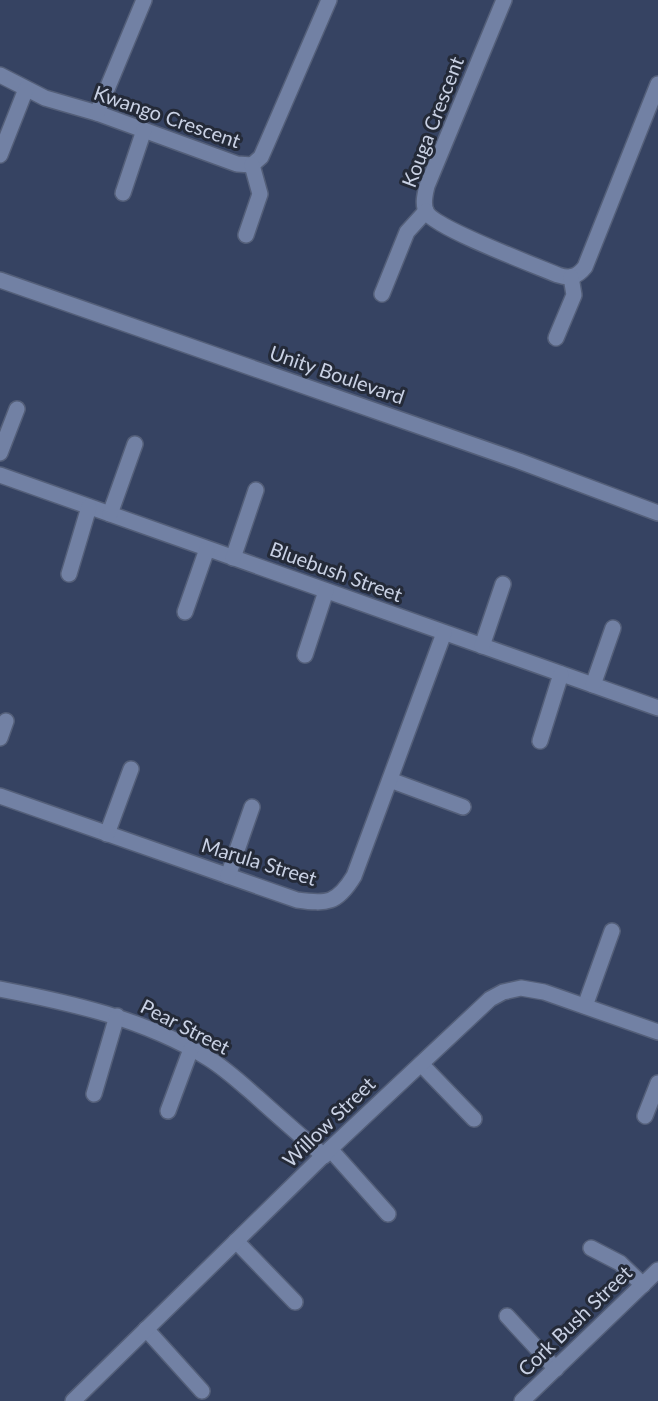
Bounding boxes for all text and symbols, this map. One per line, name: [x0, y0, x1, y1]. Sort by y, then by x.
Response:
street label: Kouga Crescent: [396, 53, 468, 190]
street label: Kwango Crescent: [91, 80, 244, 152]
street label: Unity Boulevard: [267, 340, 408, 408]
street label: Bluebush Street: [267, 536, 406, 606]
street label: Marula Street: [199, 832, 320, 890]
street label: Pear Street: [137, 993, 234, 1059]
street label: Willow Street: [277, 1071, 379, 1171]
street label: Cork Bush Street: [513, 1260, 636, 1381]

